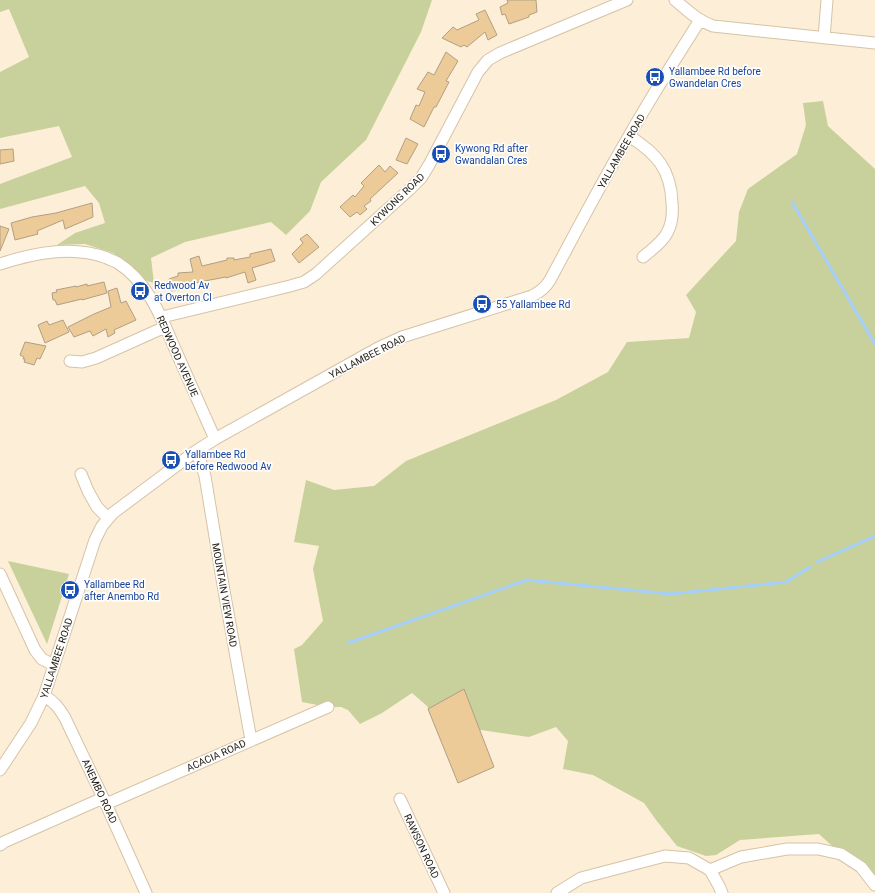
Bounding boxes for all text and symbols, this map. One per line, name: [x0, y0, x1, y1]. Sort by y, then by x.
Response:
bus stop icon: Yallambee Rd before Gwandelan Cres: [644, 66, 666, 88]
place label: Yallambee Rd before Gwandelan Cres: [669, 66, 761, 89]
street label: YALLAMBEE ROAD: [596, 112, 647, 191]
bus stop icon: Kywong Rd after Gwandalan Cres: [430, 143, 452, 165]
place label: Kywong Rd after Gwandalan Cres: [455, 143, 528, 166]
street label: KYWONG ROAD: [368, 171, 427, 228]
bus stop icon: Redwood Av at Overton Cl: [129, 280, 151, 302]
place label: Redwood Av at Overton Cl: [154, 280, 212, 303]
bus stop icon: 55 Yallambee Rd: [471, 293, 493, 315]
place label: 55 Yallambee Rd: [496, 299, 570, 310]
street label: REDWOOD AVENUE: [155, 314, 200, 399]
street label: YALLAMBEE ROAD: [327, 332, 407, 380]
bus stop icon: Yallambee Rd before Redwood Av: [160, 449, 182, 471]
place label: Yallambee Rd before Redwood Av: [185, 449, 272, 472]
street label: MOUNTAIN VIEW ROAD: [210, 542, 239, 648]
bus stop icon: Yallambee Rd after Anembo Rd: [59, 579, 81, 601]
place label: Yallambee Rd after Anembo Rd: [84, 579, 159, 602]
street label: YALLAMBEE ROAD: [38, 616, 75, 700]
street label: ACACIA ROAD: [185, 737, 248, 773]
street label: ANEMBO ROAD: [80, 757, 119, 825]
street label: RAWSON ROAD: [402, 812, 441, 880]

